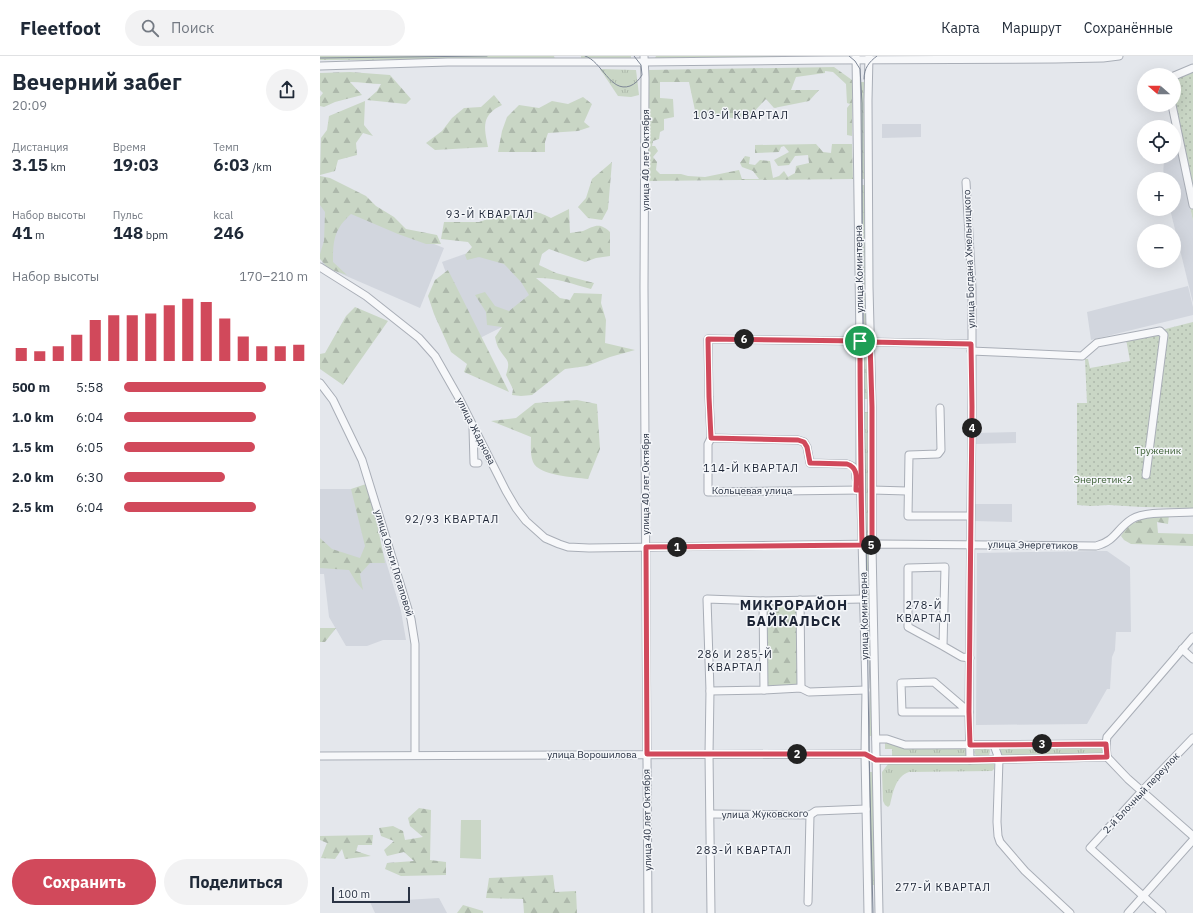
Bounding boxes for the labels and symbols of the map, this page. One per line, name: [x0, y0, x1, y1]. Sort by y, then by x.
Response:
north arrow: [1137, 68, 1181, 112]
district label: 103-Й КВАРТАЛ: [693, 108, 789, 122]
street label: улица 40 лет Октября: [639, 109, 652, 211]
street label: улица Богдана Хмельницкого: [960, 189, 978, 329]
district label: 93-Й КВАРТАЛ: [446, 207, 534, 221]
street label: улица Коминтерна: [852, 224, 866, 313]
pin: [843, 324, 877, 358]
pin: 6: [734, 329, 754, 349]
street label: улица Жаднова: [453, 395, 499, 467]
pin: 4: [962, 418, 982, 438]
street label: улица 40 лет Октября: [639, 433, 652, 535]
park label: Труженик: [1135, 444, 1182, 457]
district label: 114-Й КВАРТАЛ: [703, 461, 799, 475]
park label: Энергетик-2: [1074, 473, 1132, 486]
street label: Кольцевая улица: [712, 484, 793, 497]
street label: улица Ольги Потаповой: [372, 508, 417, 618]
district label: 92/93 КВАРТАЛ: [405, 512, 499, 526]
pin: 5: [861, 535, 881, 555]
pin: 1: [667, 537, 687, 557]
street label: улица Энергетиков: [988, 538, 1078, 552]
street label: улица Коминтерна: [857, 571, 871, 660]
district label: МИКРОРАЙОН БАЙКАЛЬСК: [740, 596, 848, 630]
district label: 278-Й КВАРТАЛ: [896, 598, 952, 625]
district label: 286 И 285-Й КВАРТАЛ: [697, 647, 773, 674]
pin: 3: [1032, 734, 1052, 754]
pin: 2: [787, 744, 807, 764]
street label: улица Ворошилова: [547, 748, 637, 761]
street label: 2-й Блочный переулок: [1100, 749, 1182, 836]
street label: улица 40 лет Октября: [640, 769, 654, 871]
street label: улица Жуковского: [721, 807, 809, 821]
district label: 283-Й КВАРТАЛ: [696, 843, 792, 857]
district label: 277-Й КВАРТАЛ: [895, 880, 991, 894]
scale bar: [332, 885, 410, 904]

